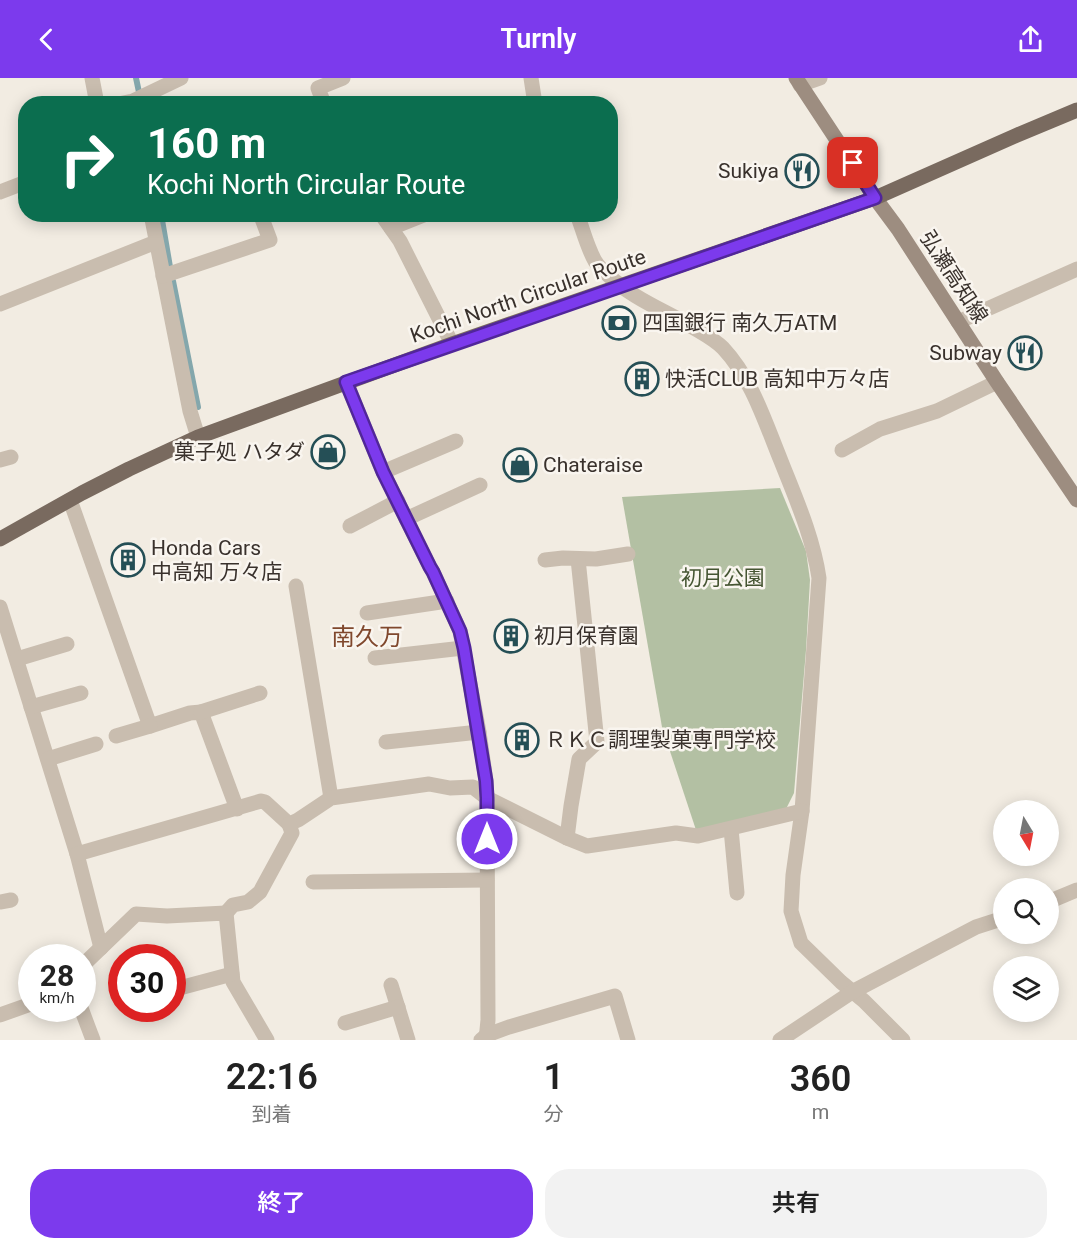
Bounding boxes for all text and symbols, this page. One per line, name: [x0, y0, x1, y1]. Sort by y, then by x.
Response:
icon: back: [30, 23, 63, 56]
text: Turnly: [501, 23, 576, 55]
icon: share: [1014, 23, 1047, 56]
text: 160 m: [147, 119, 266, 168]
icon: right: [48, 120, 126, 198]
pin: [827, 137, 878, 188]
icon: arrive: [836, 146, 869, 179]
restaurant icon: Sukiya: [784, 153, 820, 189]
place label: Sukiya: [718, 159, 779, 183]
text: Kochi North Circular Route: [147, 169, 465, 201]
street label: 弘瀬高知線: [915, 226, 993, 328]
street label: Kochi North Circular Route: [407, 244, 649, 348]
bank icon: 四国銀行 南久万ATM: [601, 305, 637, 341]
place label: 四国銀行 南久万ATM: [642, 311, 837, 335]
restaurant icon: Subway: [1007, 335, 1043, 371]
place label: Subway: [929, 341, 1002, 365]
building icon: 快活CLUB 高知中万々店: [624, 361, 660, 397]
place label: 快活CLUB 高知中万々店: [665, 367, 889, 391]
shop icon: 菓子処 ハタダ: [310, 434, 346, 470]
place label: 菓子処 ハタダ: [174, 440, 305, 464]
shop icon: Chateraise: [502, 447, 538, 483]
place label: Chateraise: [543, 453, 643, 477]
place label: Honda Cars 中高知 万々店: [151, 536, 282, 584]
building icon: Honda Cars 中高知 万々店: [110, 542, 146, 578]
park label: 初月公園: [681, 566, 765, 590]
building icon: 初月保育園: [493, 618, 529, 654]
district label: 南久万: [331, 623, 403, 651]
place label: 初月保育園: [534, 624, 639, 648]
building icon: ＲＫＣ調理製菓専門学校: [504, 722, 540, 758]
place label: ＲＫＣ調理製菓専門学校: [545, 728, 776, 752]
north arrow: [993, 800, 1059, 866]
map controls: [993, 800, 1059, 1022]
position arrow: [455, 807, 519, 871]
button: search: [993, 878, 1059, 944]
speed limit sign: 30: [108, 944, 186, 1022]
button: layers: [993, 956, 1059, 1022]
text: 28: [40, 958, 74, 993]
text: km/h: [39, 989, 75, 1007]
text: 22:16: [226, 1056, 318, 1098]
text: 1: [543, 1056, 564, 1098]
text: 360: [790, 1058, 851, 1100]
text: m: [812, 1100, 829, 1124]
text: 到着: [252, 1102, 292, 1126]
text: 分: [544, 1102, 564, 1126]
button: 終了: [30, 1169, 533, 1238]
button: 共有: [545, 1169, 1047, 1238]

